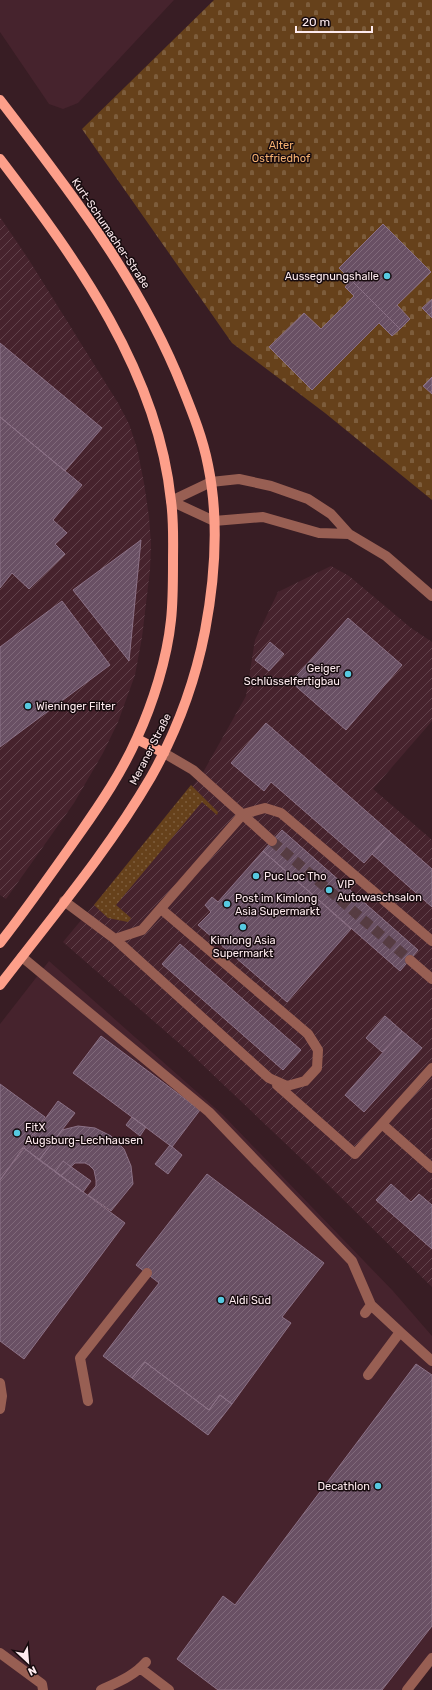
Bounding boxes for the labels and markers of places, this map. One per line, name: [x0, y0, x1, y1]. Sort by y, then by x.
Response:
place label: Aussegnungshalle: [285, 270, 379, 283]
marker: Aussegnungshalle: [382, 271, 392, 281]
place label: Geiger Schlüsselfertigbau: [244, 662, 341, 688]
marker: Geiger Schlüsselfertigbau: [343, 669, 353, 679]
place label: Wieninger Filter: [36, 700, 116, 713]
marker: Wieninger Filter: [23, 701, 33, 711]
place label: Puc Loc Tho: [264, 870, 327, 883]
marker: Puc Loc Tho: [251, 871, 261, 881]
place label: VIP Autowaschsalon: [337, 878, 422, 904]
marker: VIP Autowaschsalon: [324, 885, 334, 895]
place label: Post im Kimlong Asia Supermarkt: [235, 892, 320, 918]
marker: Post im Kimlong Asia Supermarkt: [222, 899, 232, 909]
marker: Kimlong Asia Supermarkt: [238, 922, 248, 932]
place label: Kimlong Asia Supermarkt: [210, 934, 276, 960]
place label: FitX Augsburg-Lechhausen: [25, 1121, 143, 1147]
marker: FitX Augsburg-Lechhausen: [12, 1128, 22, 1138]
place label: Aldi Süd: [229, 1294, 271, 1307]
marker: Aldi Süd: [216, 1295, 226, 1305]
place label: Decathlon: [318, 1480, 370, 1493]
marker: Decathlon: [373, 1481, 383, 1491]

